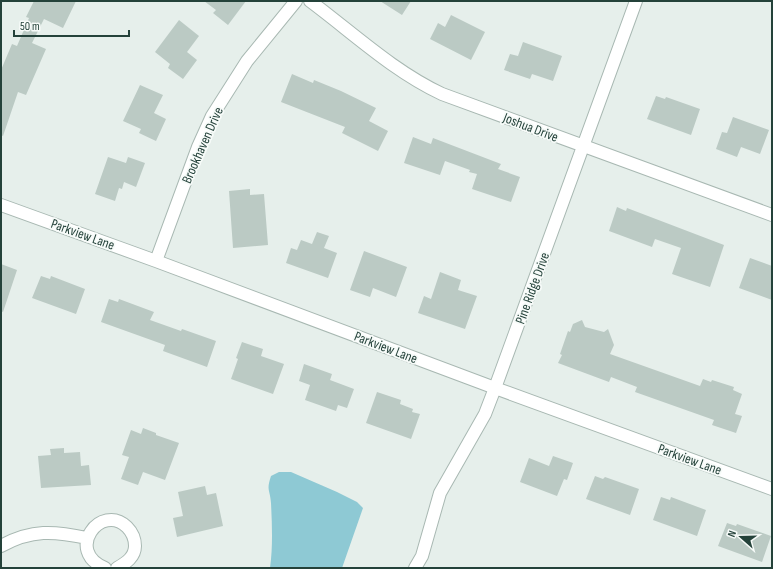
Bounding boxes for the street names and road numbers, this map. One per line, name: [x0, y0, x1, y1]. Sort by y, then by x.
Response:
street label: Brookhaven Drive: [178, 104, 227, 186]
street label: Joshua Drive: [500, 109, 561, 146]
street label: Parkview Lane: [49, 215, 117, 254]
street label: Pine Ridge Drive: [512, 250, 553, 326]
street label: Parkview Lane: [352, 328, 420, 367]
street label: Parkview Lane: [656, 440, 724, 479]

